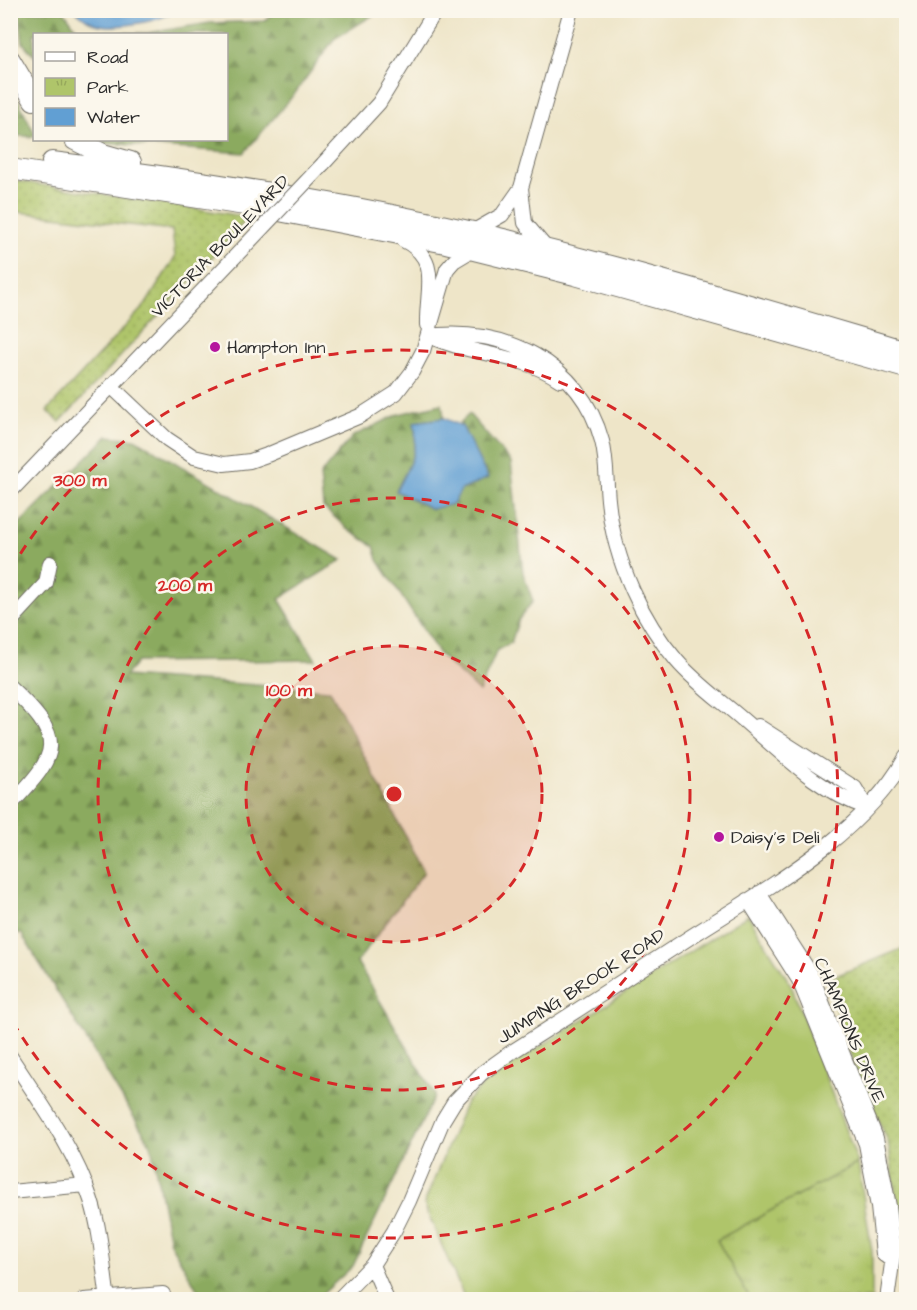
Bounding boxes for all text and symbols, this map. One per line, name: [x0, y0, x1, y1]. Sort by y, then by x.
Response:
legend: [33, 33, 228, 141]
text: Road: [87, 45, 128, 70]
text: Park: [87, 75, 129, 100]
text: Water: [87, 105, 140, 130]
street label: VICTORIA BOULEVARD: [145, 169, 295, 323]
place label: Hampton Inn: [227, 335, 325, 360]
marker: Hampton Inn: [208, 340, 222, 354]
text: 300 m: [52, 468, 108, 493]
text: 200 m: [157, 573, 213, 598]
text: 100 m: [266, 678, 313, 703]
centre of rings: [384, 784, 404, 804]
place label: Daisy's Deli: [731, 825, 820, 851]
marker: Daisy's Deli: [712, 830, 726, 844]
street label: JUMPING BROOK ROAD: [492, 922, 670, 1050]
street label: CHAMPIONS DRIVE: [808, 954, 892, 1107]

